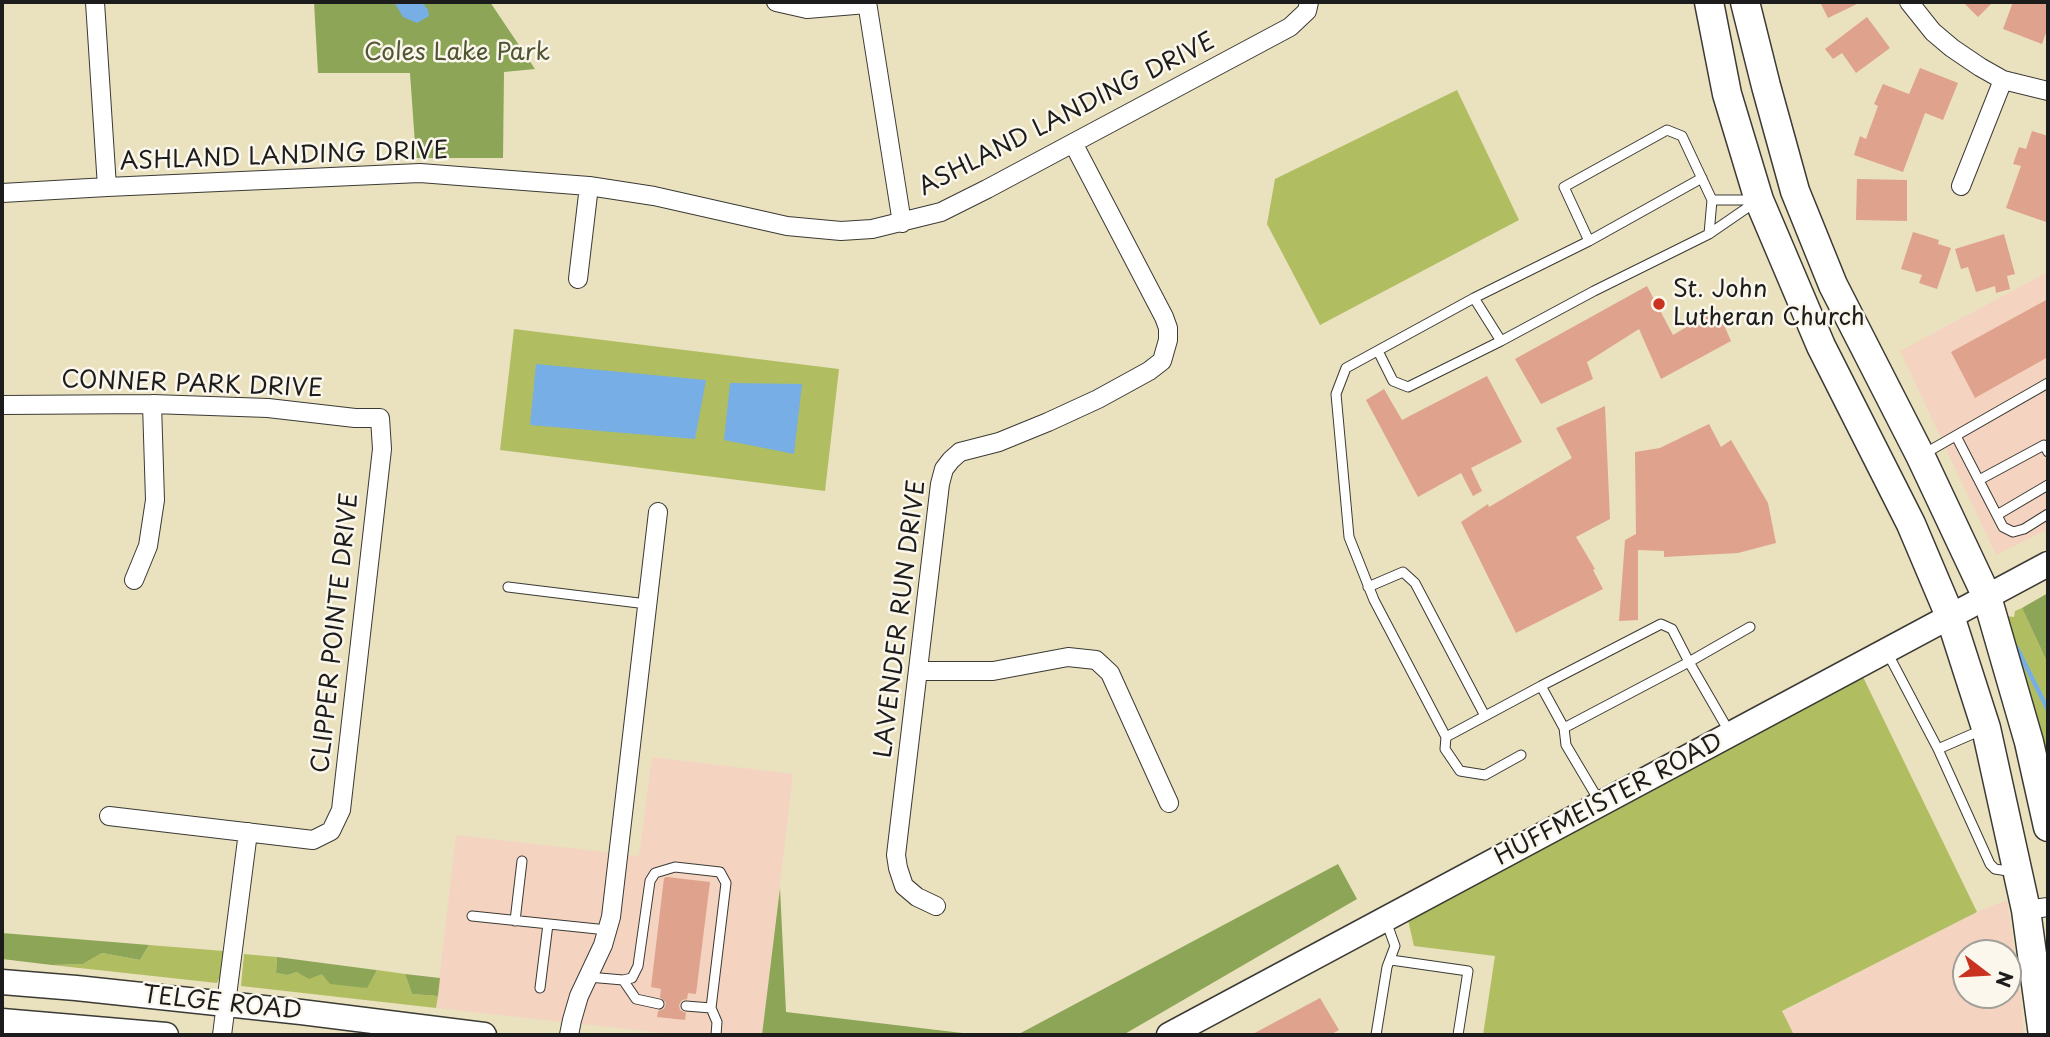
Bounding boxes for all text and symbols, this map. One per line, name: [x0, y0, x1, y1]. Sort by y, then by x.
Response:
street label: ASHLAND LANDING DRIVE: [914, 28, 1220, 202]
park label: Coles Lake Park: [364, 39, 550, 67]
street label: ASHLAND LANDING DRIVE: [119, 137, 449, 177]
place label: St. John Lutheran Church: [1673, 276, 1865, 332]
marker: St. John Lutheran Church: [1651, 296, 1667, 312]
street label: CONNER PARK DRIVE: [61, 366, 323, 404]
street label: LAVENDER RUN DRIVE: [870, 478, 932, 760]
street label: CLIPPER POINTE DRIVE: [307, 492, 365, 774]
street label: HUFFMEISTER ROAD: [1490, 728, 1728, 872]
north arrow: [1952, 939, 2022, 1009]
text: N: [1990, 968, 2021, 991]
street label: TELGE ROAD: [141, 981, 303, 1027]

